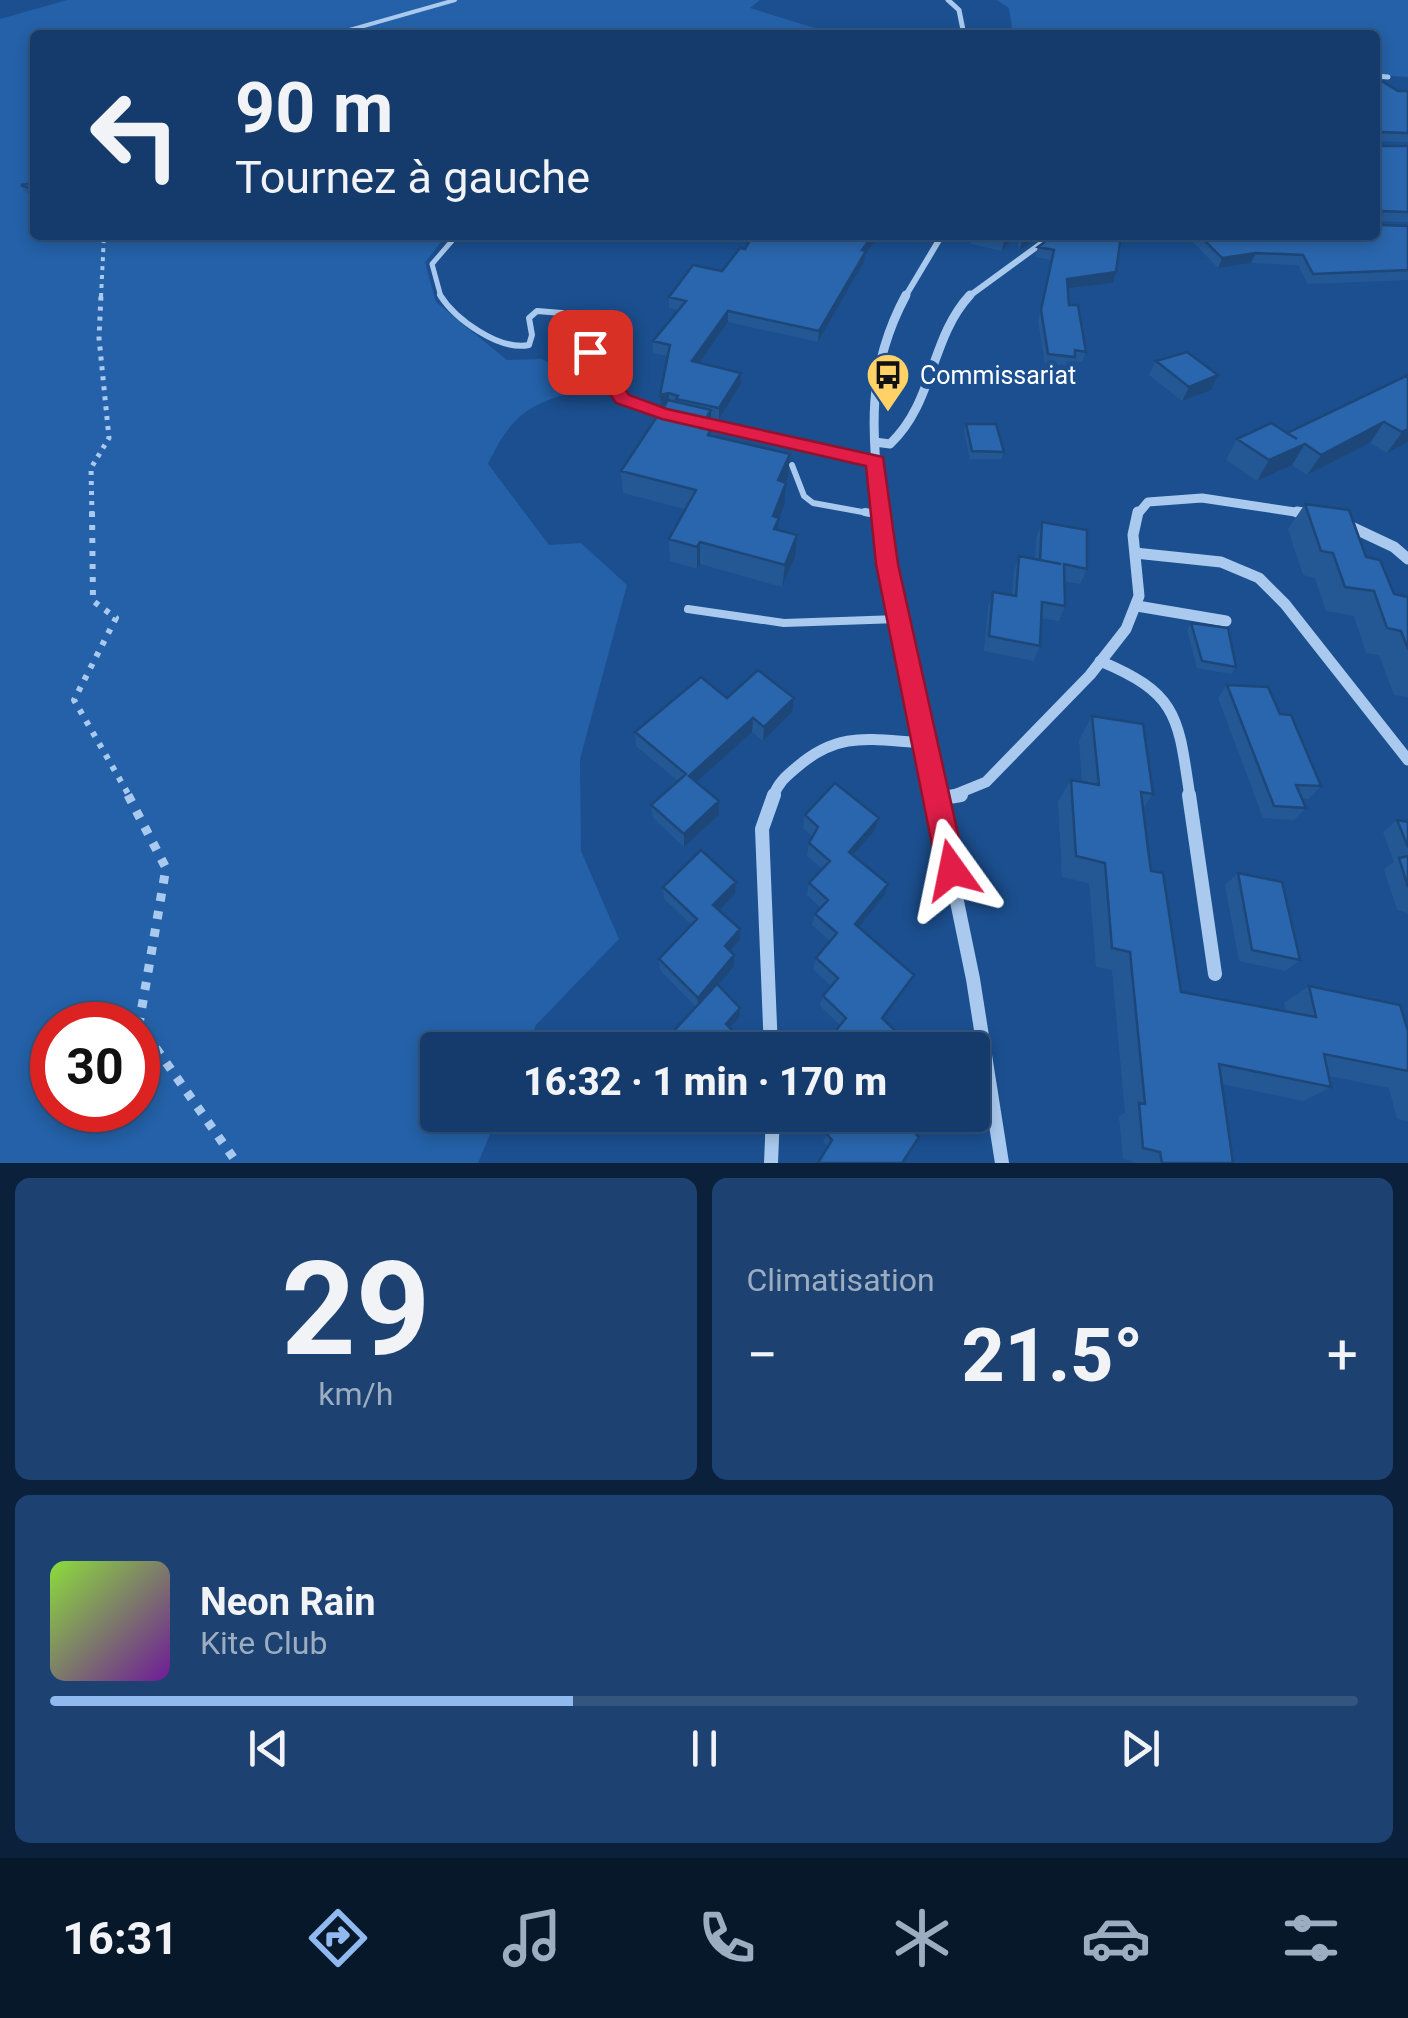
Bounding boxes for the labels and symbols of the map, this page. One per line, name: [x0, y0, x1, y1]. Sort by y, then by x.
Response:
pin: [548, 310, 633, 395]
bus stop icon: Commissariat: [865, 352, 911, 413]
place label: Commissariat: [920, 361, 1076, 390]
position arrow: [900, 818, 1004, 922]
speed limit sign: 30: [30, 1002, 160, 1132]

